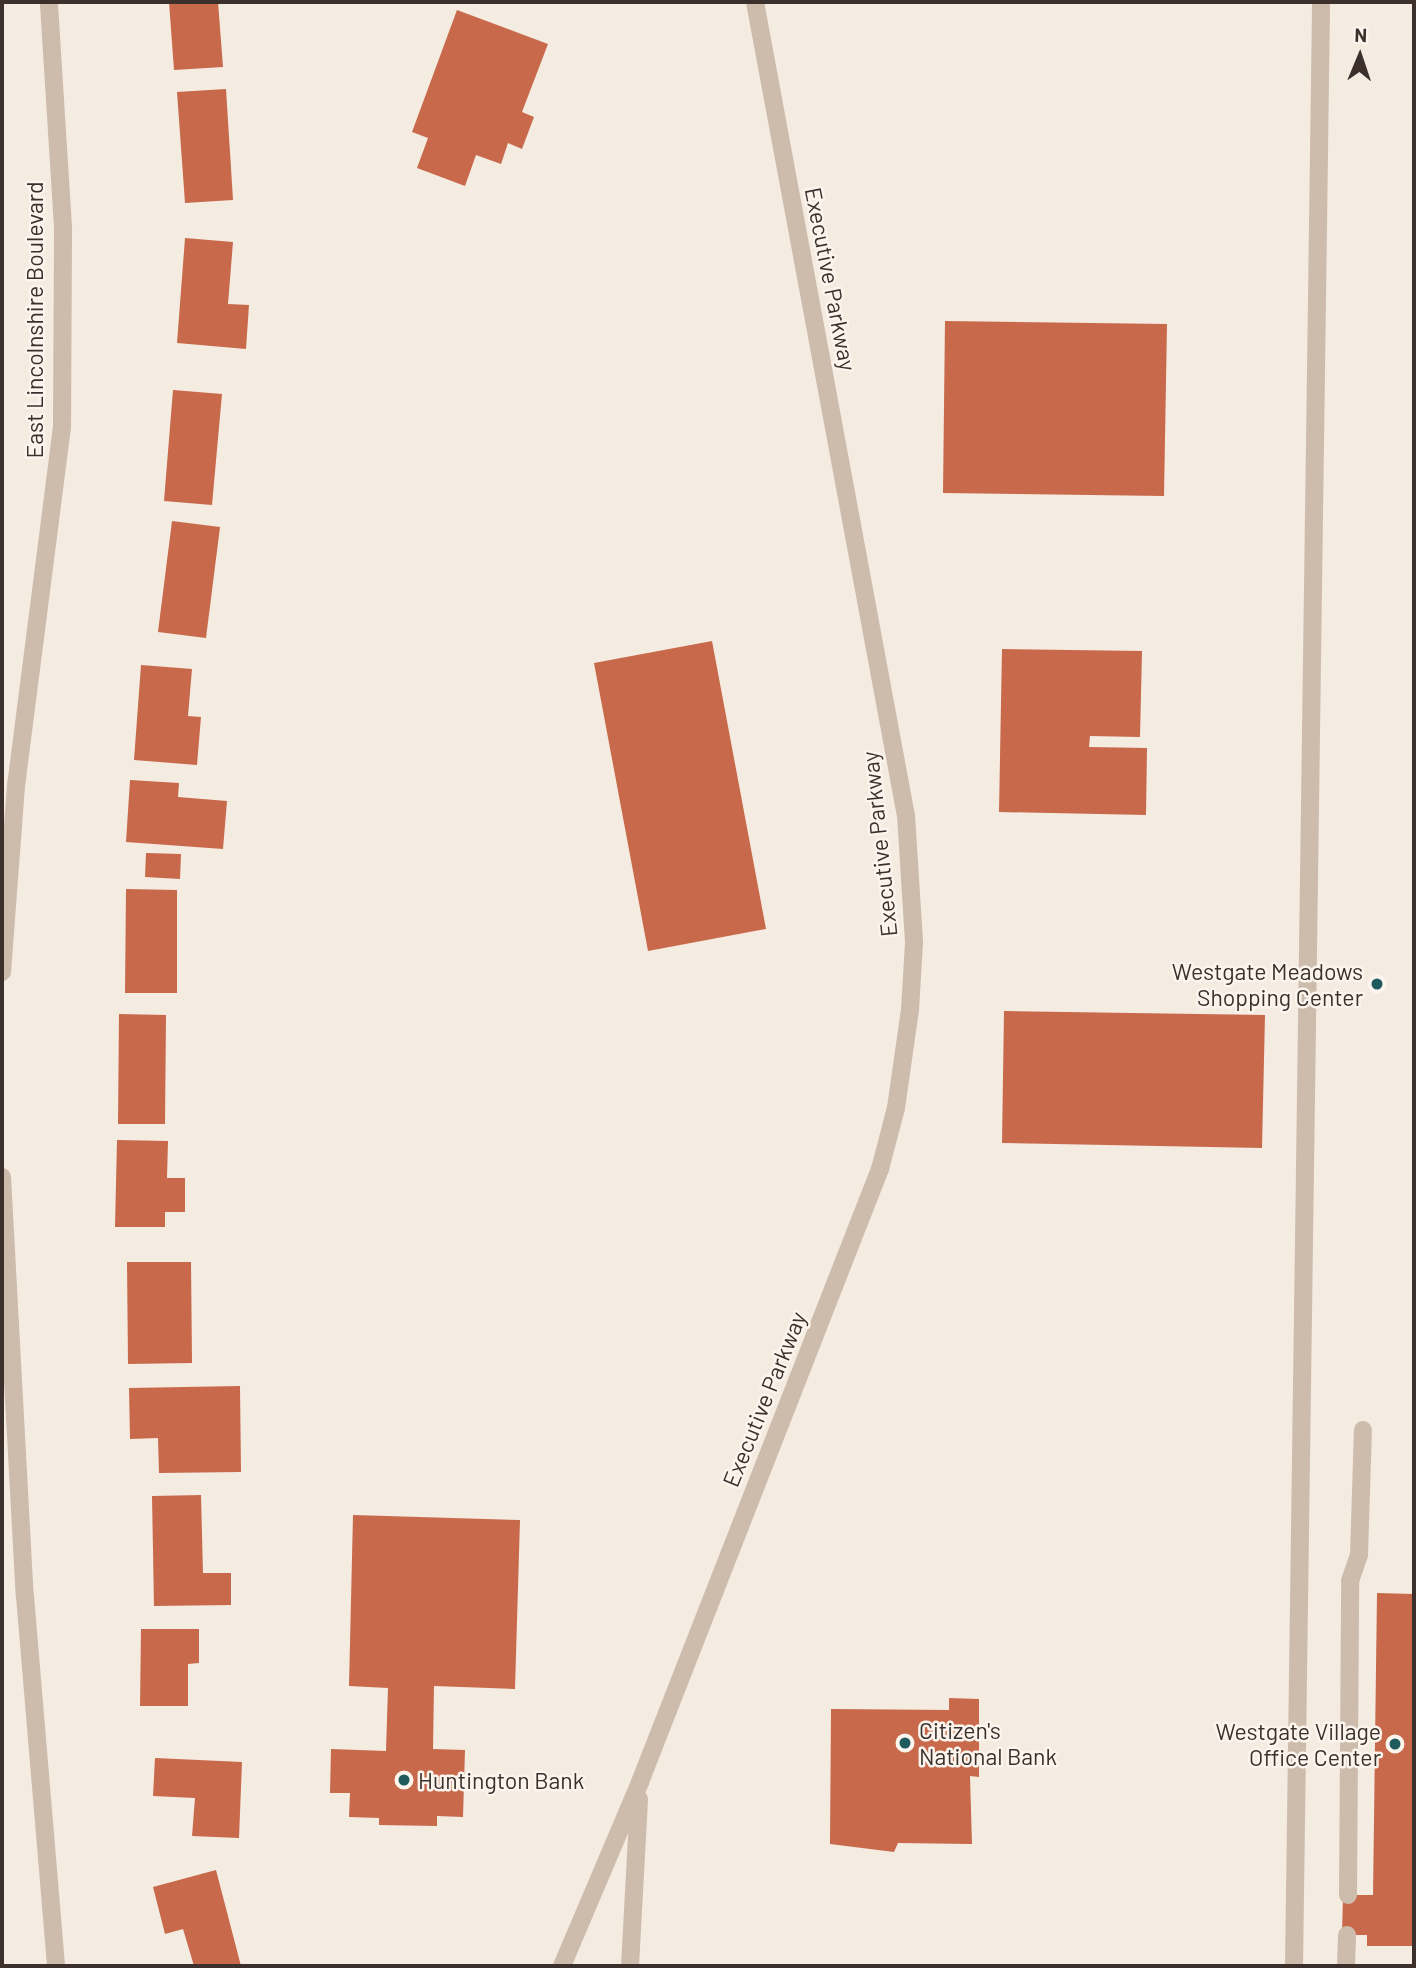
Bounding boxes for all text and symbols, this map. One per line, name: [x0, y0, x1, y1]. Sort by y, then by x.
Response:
north arrow: [1325, 21, 1395, 91]
text: N: [1354, 23, 1367, 46]
street label: East Lincolnshire Boulevard: [20, 181, 48, 459]
street label: Executive Parkway: [800, 185, 862, 373]
street label: Executive Parkway: [856, 750, 902, 938]
place label: Westgate Meadows Shopping Center: [1172, 957, 1363, 1011]
marker: Westgate Meadows Shopping Center: [1369, 976, 1385, 992]
street label: Executive Parkway: [716, 1307, 812, 1491]
place label: Citizen's National Bank: [919, 1716, 1057, 1770]
place label: Westgate Village Office Center: [1215, 1717, 1381, 1771]
marker: Citizen's National Bank: [897, 1735, 913, 1751]
marker: Westgate Village Office Center: [1387, 1736, 1403, 1752]
place label: Huntington Bank: [418, 1766, 584, 1794]
marker: Huntington Bank: [396, 1772, 412, 1788]

